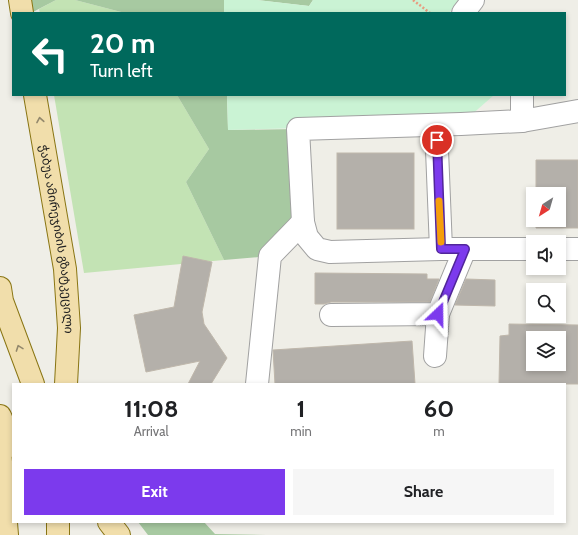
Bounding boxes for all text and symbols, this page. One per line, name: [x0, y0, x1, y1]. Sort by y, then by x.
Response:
text: 20 m: [90, 26, 155, 60]
icon: left: [24, 28, 76, 80]
text: Turn left: [90, 60, 153, 82]
one-way arrow: [36, 117, 44, 123]
pin: [420, 123, 454, 157]
icon: arrive: [426, 129, 448, 151]
street label: ჭაბუა ამირეჯიბის გზატკეცილი: [37, 144, 77, 334]
north arrow: [526, 187, 566, 227]
map controls: [526, 187, 566, 371]
button: sound: [526, 235, 566, 275]
button: search: [526, 283, 566, 323]
position arrow: [417, 293, 459, 335]
button: layers: [526, 331, 566, 371]
one-way arrow: [16, 344, 24, 351]
text: 11:08: [124, 394, 178, 423]
text: 1: [297, 394, 305, 423]
text: 60: [424, 394, 454, 423]
text: Arrival: [134, 423, 168, 439]
text: min: [290, 423, 312, 439]
text: m: [433, 423, 445, 439]
button: Exit: [24, 469, 285, 515]
button: Share: [293, 469, 554, 515]

